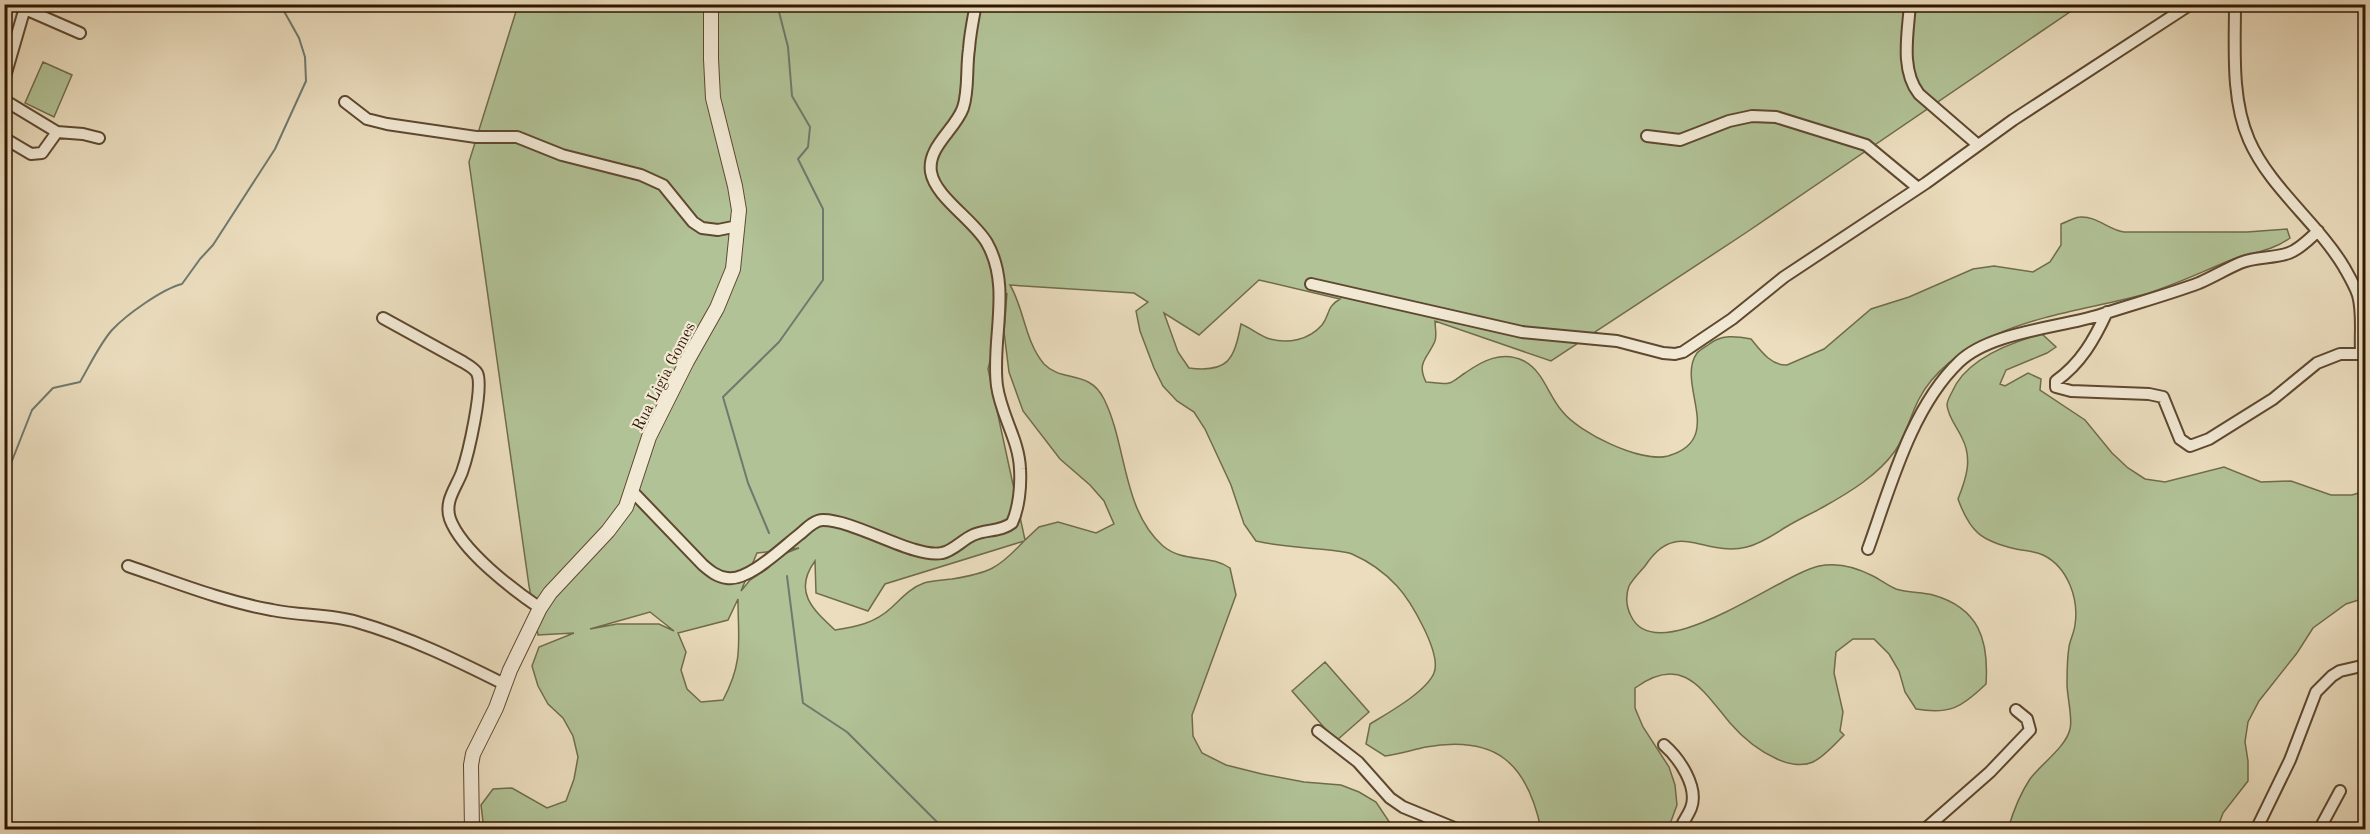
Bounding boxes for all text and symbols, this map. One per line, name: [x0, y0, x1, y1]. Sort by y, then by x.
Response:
street label: Rua Ligia Gomes: [631, 320, 699, 434]

